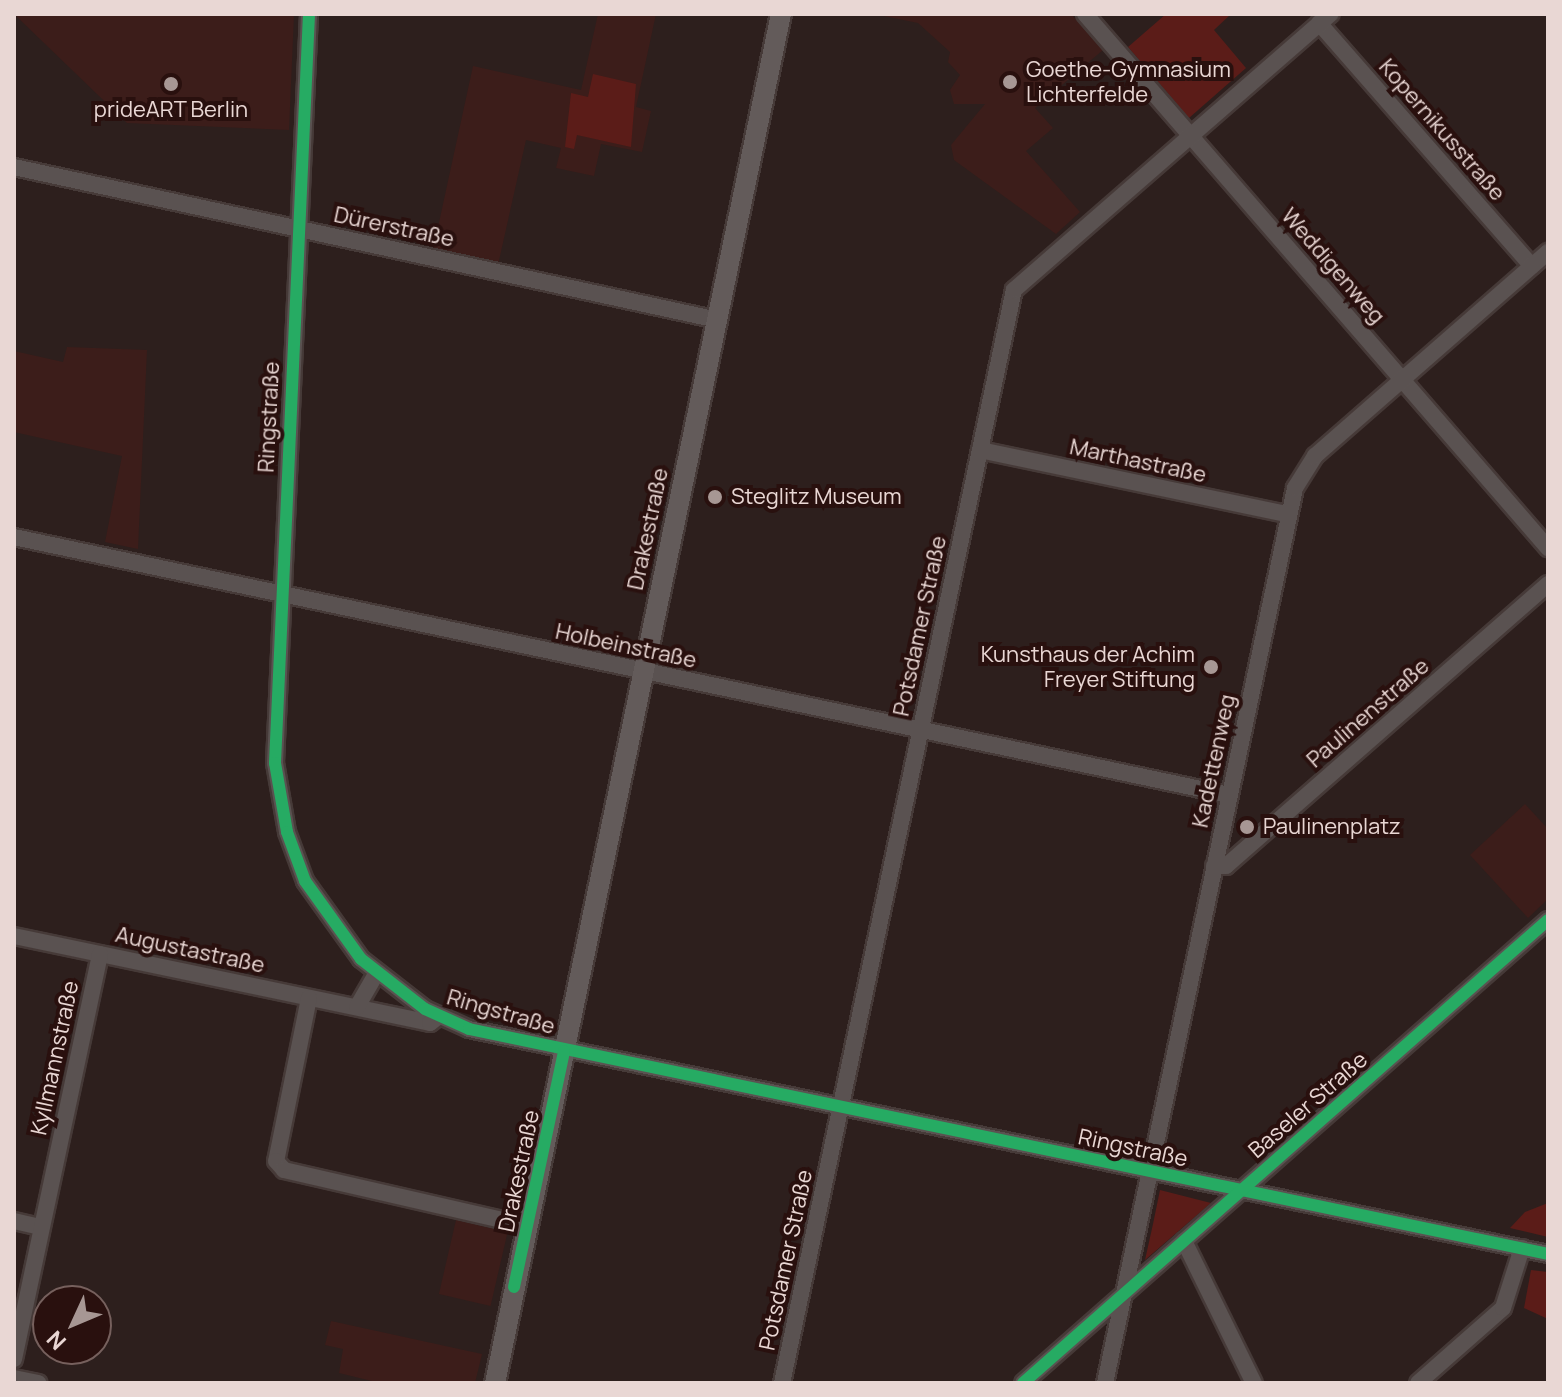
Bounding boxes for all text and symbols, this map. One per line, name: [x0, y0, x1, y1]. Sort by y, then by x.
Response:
street label: Kopernikusstraße: [1373, 54, 1511, 206]
place label: Goethe-Gymnasium Lichterfelde: [1026, 56, 1231, 108]
marker: Goethe-Gymnasium Lichterfelde: [1001, 73, 1019, 91]
marker: prideART Berlin: [162, 75, 180, 93]
place label: prideART Berlin: [94, 97, 248, 123]
street label: Dürerstraße: [332, 201, 456, 253]
street label: Weddigenweg: [1276, 203, 1390, 329]
street label: Ringstraße: [253, 361, 285, 473]
street label: Marthastraße: [1067, 434, 1209, 488]
street label: Drakestraße: [622, 466, 674, 592]
place label: Steglitz Museum: [731, 484, 902, 510]
marker: Steglitz Museum: [706, 488, 724, 506]
street label: Potsdamer Straße: [888, 533, 952, 719]
street label: Holbeinstraße: [553, 618, 699, 674]
place label: Kunsthaus der Achim Freyer Stiftung: [981, 641, 1195, 692]
street label: Paulinenstraße: [1302, 653, 1434, 773]
marker: Kunsthaus der Achim Freyer Stiftung: [1202, 658, 1220, 676]
street label: Kadettenweg: [1187, 692, 1241, 830]
place label: Paulinenplatz: [1263, 814, 1401, 840]
marker: Paulinenplatz: [1238, 818, 1256, 836]
street label: Augustastraße: [113, 921, 267, 979]
street label: Kyllmannstraße: [26, 978, 84, 1138]
street label: Ringstraße: [444, 984, 558, 1040]
street label: Baseler Straße: [1243, 1046, 1373, 1164]
street label: Drakestraße: [493, 1108, 545, 1234]
street label: Ringstraße: [1076, 1124, 1190, 1172]
street label: Potsdamer Straße: [754, 1167, 818, 1353]
north arrow: [32, 1285, 112, 1365]
text: N: [40, 1324, 72, 1356]

